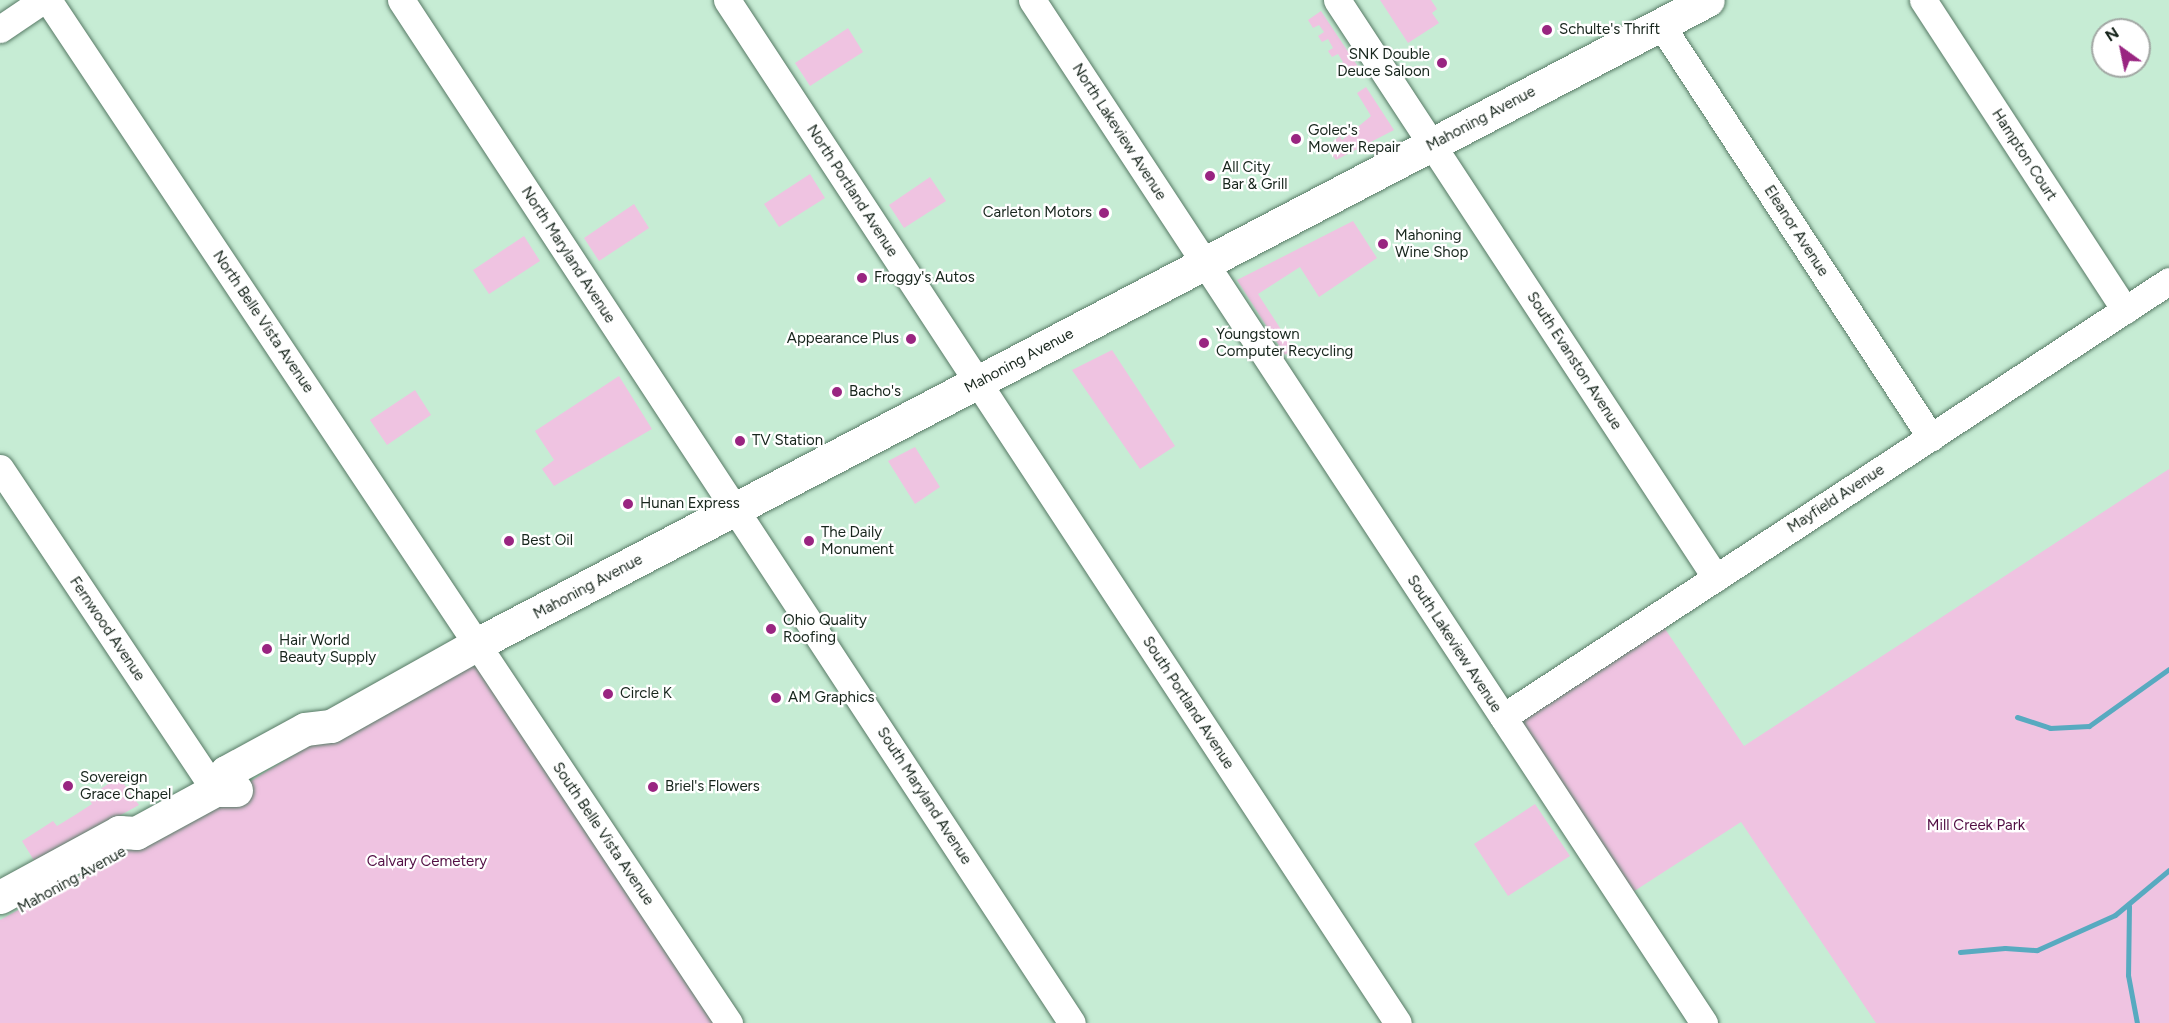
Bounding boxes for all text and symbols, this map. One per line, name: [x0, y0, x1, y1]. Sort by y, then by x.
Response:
north arrow: [2091, 18, 2151, 78]
place label: Schulte's Thrift: [1559, 21, 1660, 39]
marker: Schulte's Thrift: [1540, 23, 1554, 37]
text: N: [2102, 23, 2122, 45]
place label: SNK Double Deuce Saloon: [1337, 45, 1430, 80]
marker: SNK Double Deuce Saloon: [1435, 56, 1449, 70]
street label: North Lakeview Avenue: [1068, 60, 1170, 204]
street label: Mahoning Avenue: [1423, 83, 1539, 155]
street label: Hampton Court: [1988, 106, 2060, 204]
place label: Golec's Mower Repair: [1308, 121, 1400, 156]
street label: North Portland Avenue: [803, 122, 901, 260]
marker: Golec's Mower Repair: [1289, 132, 1303, 146]
place label: All City Bar & Grill: [1222, 158, 1288, 193]
marker: All City Bar & Grill: [1203, 169, 1217, 183]
street label: Eleanor Avenue: [1760, 182, 1832, 280]
street label: North Maryland Avenue: [517, 183, 619, 327]
place label: Carleton Motors: [983, 204, 1092, 222]
marker: Carleton Motors: [1097, 206, 1111, 220]
place label: Mahoning Wine Shop: [1395, 226, 1468, 261]
marker: Mahoning Wine Shop: [1376, 237, 1390, 251]
street label: North Belle Vista Avenue: [209, 248, 317, 396]
place label: Froggy's Autos: [874, 269, 975, 287]
marker: Froggy's Autos: [855, 271, 869, 285]
street label: South Evanston Avenue: [1523, 289, 1625, 433]
street label: Mahoning Avenue: [961, 325, 1077, 397]
place label: Youngstown Computer Recycling: [1216, 325, 1353, 360]
place label: Appearance Plus: [787, 330, 899, 348]
marker: Appearance Plus: [904, 332, 918, 346]
marker: Youngstown Computer Recycling: [1197, 336, 1211, 350]
place label: Bacho's: [849, 383, 901, 401]
marker: Bacho's: [830, 385, 844, 399]
place label: TV Station: [752, 432, 823, 450]
marker: TV Station: [733, 434, 747, 448]
street label: Mayfield Avenue: [1784, 461, 1888, 537]
place label: Hunan Express: [640, 495, 740, 513]
marker: Hunan Express: [621, 497, 635, 511]
place label: The Daily Monument: [821, 523, 894, 558]
place label: Best Oil: [521, 532, 573, 550]
marker: Best Oil: [502, 534, 516, 548]
marker: The Daily Monument: [802, 534, 816, 548]
street label: Mahoning Avenue: [530, 551, 646, 623]
street label: South Lakeview Avenue: [1403, 572, 1505, 716]
street label: Fernwood Avenue: [65, 573, 149, 685]
place label: Ohio Quality Roofing: [783, 611, 867, 646]
marker: Ohio Quality Roofing: [764, 622, 778, 636]
place label: Hair World Beauty Supply: [279, 631, 376, 666]
street label: South Portland Avenue: [1138, 633, 1238, 773]
marker: Hair World Beauty Supply: [260, 642, 274, 656]
place label: Circle K: [620, 685, 672, 703]
marker: Circle K: [601, 687, 615, 701]
place label: AM Graphics: [788, 689, 874, 707]
marker: AM Graphics: [769, 691, 783, 705]
street label: South Maryland Avenue: [873, 724, 975, 868]
street label: South Belle Vista Avenue: [548, 759, 658, 909]
place label: Sovereign Grace Chapel: [80, 768, 171, 803]
place label: Briel's Flowers: [665, 778, 760, 796]
marker: Sovereign Grace Chapel: [61, 779, 75, 793]
marker: Briel's Flowers: [646, 780, 660, 794]
park label: Mill Creek Park: [1927, 817, 2025, 835]
street label: Mahoning Avenue: [15, 843, 129, 917]
park label: Calvary Cemetery: [367, 853, 487, 871]

